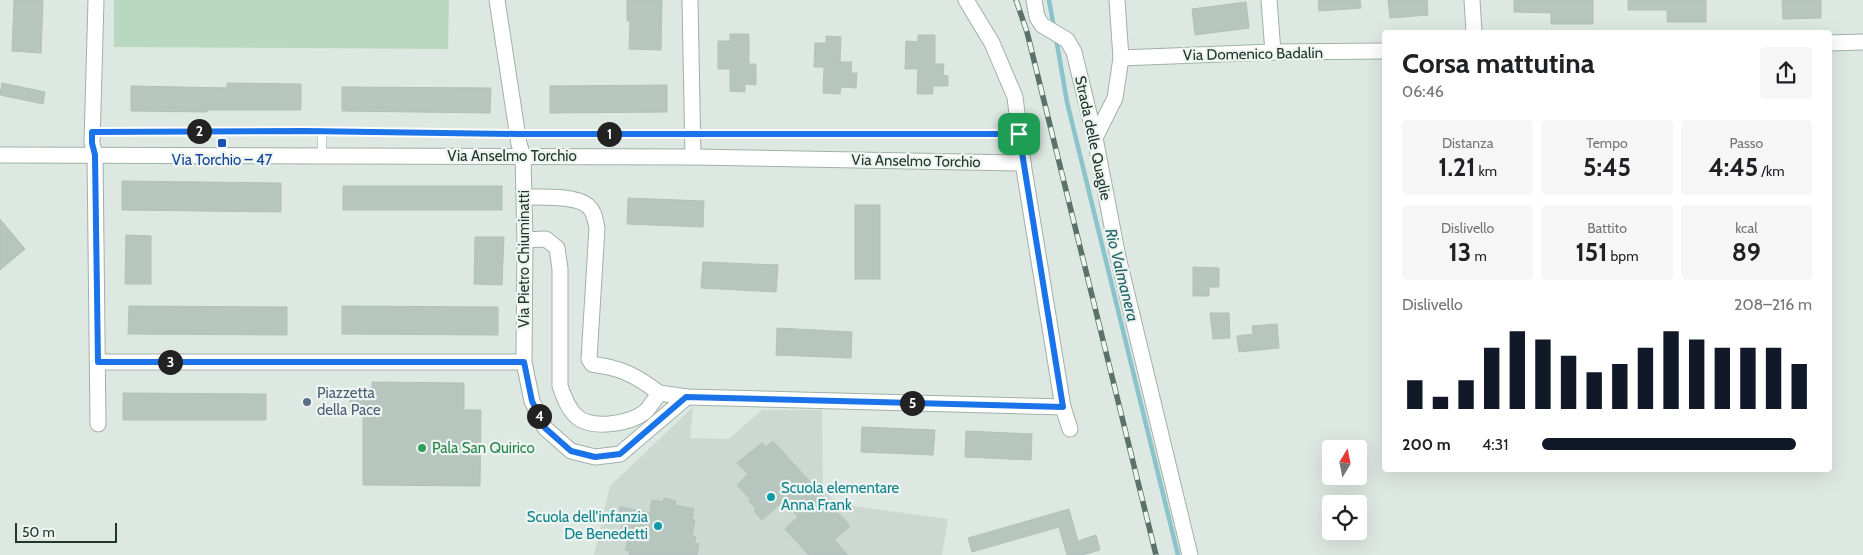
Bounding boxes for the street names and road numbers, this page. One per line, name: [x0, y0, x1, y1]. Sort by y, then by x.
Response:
street label: Via Domenico Badalin: [1183, 44, 1323, 64]
street label: Strada delle Quaglie: [1071, 74, 1115, 202]
street label: Via Anselmo Torchio: [447, 147, 577, 165]
street label: Via Anselmo Torchio: [851, 151, 981, 171]
street label: Via Pietro Chiuminatti: [515, 190, 533, 328]

